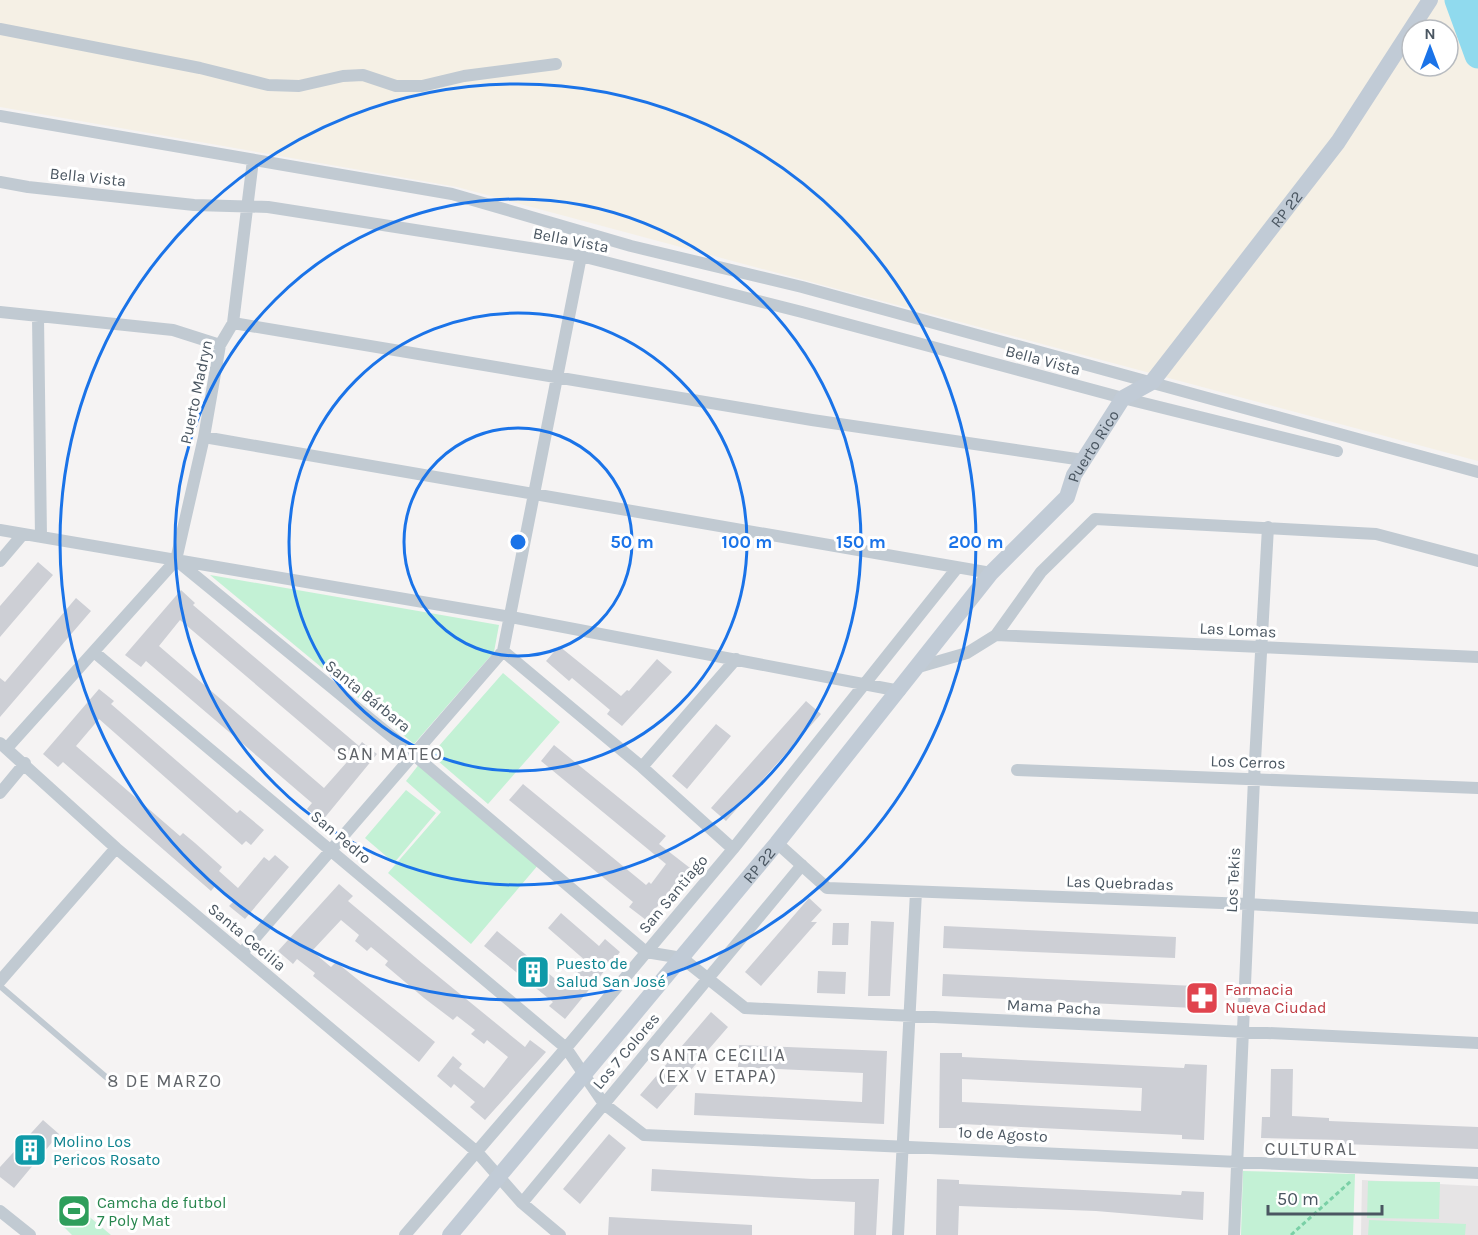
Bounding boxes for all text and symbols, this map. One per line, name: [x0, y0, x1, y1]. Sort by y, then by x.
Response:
north arrow: [1400, 18, 1460, 78]
text: N: [1424, 24, 1436, 43]
street label: Bella Vista: [49, 164, 127, 190]
street label: RP 22: [1266, 187, 1306, 231]
street label: Bella Vista: [532, 223, 610, 257]
street label: Puerto Madryn: [176, 338, 216, 446]
street label: Bella Vista: [1003, 341, 1083, 379]
street label: Puerto Rico: [1063, 406, 1123, 485]
text: 50 m: [610, 531, 654, 553]
text: 100 m: [722, 531, 772, 553]
text: 150 m: [836, 531, 886, 553]
text: 200 m: [948, 531, 1004, 553]
centre of rings: [508, 532, 528, 552]
street label: Las Lomas: [1199, 619, 1277, 641]
street label: Santa Bárbara: [322, 656, 414, 736]
district label: SAN MATEO: [337, 743, 443, 765]
street label: Los Cerros: [1210, 751, 1286, 773]
street label: San Pedro: [307, 806, 375, 868]
street label: RP 22: [738, 843, 779, 887]
street label: Los Tekis: [1222, 847, 1244, 913]
street label: San Santiago: [634, 851, 712, 937]
street label: Las Quebradas: [1066, 872, 1174, 894]
street label: Santa Cecilia: [204, 899, 290, 975]
building icon: Puesto de Salud San José: [515, 954, 551, 990]
place label: Puesto de Salud San José: [556, 954, 666, 991]
pharmacy icon: Farmacia Nueva Ciudad: [1184, 980, 1220, 1016]
place label: Farmacia Nueva Ciudad: [1225, 980, 1327, 1017]
street label: Mama Pacha: [1006, 995, 1102, 1019]
street label: Los 7 Colores: [589, 1009, 663, 1093]
district label: SANTA CECILIA (EX V ETAPA): [650, 1044, 786, 1087]
district label: 8 DE MARZO: [107, 1070, 223, 1092]
street label: 1º de Agosto: [958, 1122, 1048, 1146]
building icon: Molino Los Pericos Rosato: [12, 1132, 48, 1168]
place label: Molino Los Pericos Rosato: [53, 1132, 160, 1169]
district label: CULTURAL: [1265, 1138, 1357, 1160]
scale bar: [1268, 1178, 1382, 1216]
text: 50 m: [1277, 1188, 1319, 1210]
sports icon: Camcha de futbol 7 Poly Mat: [56, 1193, 92, 1229]
place label: Camcha de futbol 7 Poly Mat: [97, 1193, 227, 1230]

